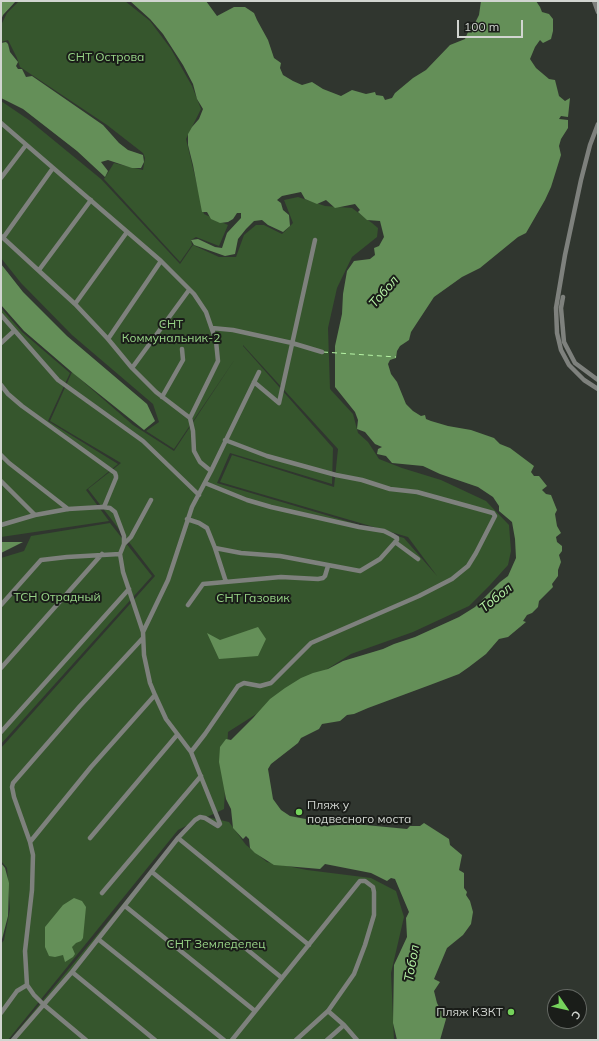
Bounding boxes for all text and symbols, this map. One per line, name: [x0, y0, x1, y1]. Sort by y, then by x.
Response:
scale bar: [459, 12, 525, 38]
text: 100 m: [464, 19, 499, 34]
park label: СНТ Острова: [68, 50, 144, 64]
water label: Тобол: [366, 273, 402, 311]
park label: СНТ Коммунальник-2: [122, 317, 220, 345]
water label: Тобол: [477, 580, 515, 616]
park label: ТСН Отрадный: [13, 590, 101, 604]
park label: СНТ Газовик: [216, 591, 290, 605]
place label: Пляж у подвесного моста: [307, 798, 411, 826]
marker: Пляж у подвесного моста: [294, 807, 304, 817]
park label: СНТ Земледелец: [167, 937, 265, 951]
water label: Тобол: [401, 943, 423, 983]
north arrow: [547, 989, 587, 1029]
place label: Пляж КЗКТ: [436, 1005, 503, 1019]
marker: Пляж КЗКТ: [506, 1007, 516, 1017]
text: С: [568, 1008, 584, 1022]

